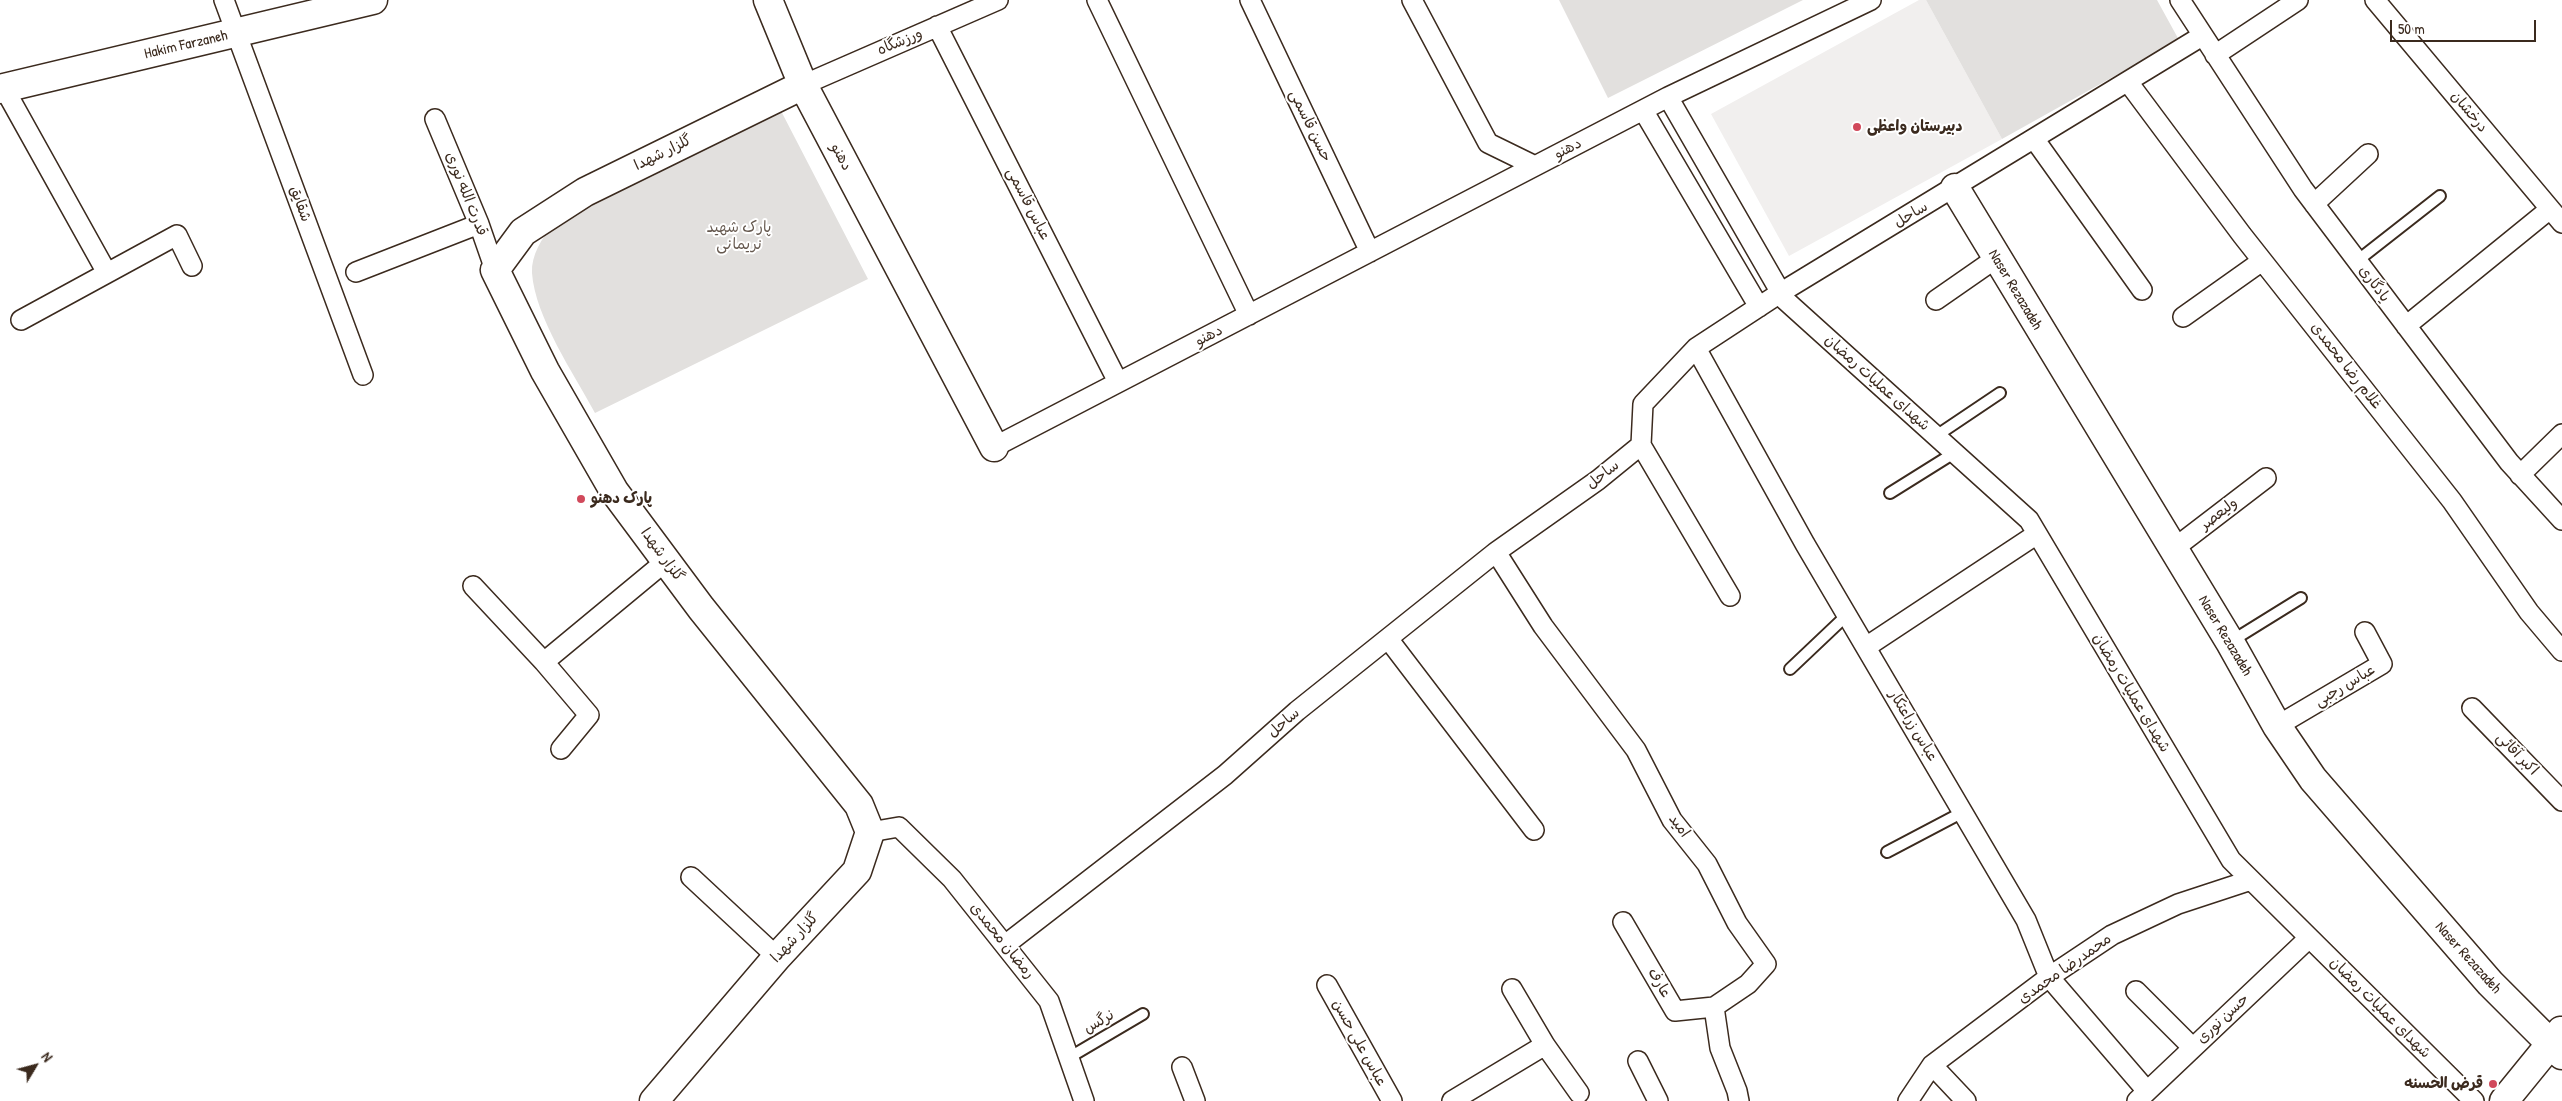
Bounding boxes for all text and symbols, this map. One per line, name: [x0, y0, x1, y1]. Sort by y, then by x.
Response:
scale bar: [2392, 10, 2538, 42]
text: 50 m: [2398, 18, 2425, 39]
street label: ورزشگاه: [875, 24, 925, 60]
street label: Hakim Farzaneh: [143, 27, 229, 63]
street label: حسن قاسمی: [1285, 87, 1335, 165]
street label: درخشان: [2447, 88, 2491, 136]
place label: دبیرستان واعظی: [1867, 118, 1962, 136]
marker: دبیرستان واعظی: [1851, 121, 1863, 133]
street label: گلزار شهدا: [631, 131, 695, 175]
street label: دهنو: [1551, 135, 1585, 163]
street label: دهنو: [826, 140, 856, 174]
street label: قدرت الله نوری: [441, 149, 491, 239]
street label: عباس قاسمی: [1002, 165, 1054, 243]
street label: شقایق: [285, 184, 315, 224]
street label: ساحل: [1891, 198, 1931, 232]
park label: پارک شهید نریمانی: [707, 219, 771, 254]
street label: Naser Rezazadeh: [1984, 247, 2046, 333]
street label: یادگاری: [2354, 262, 2394, 306]
street label: غلام رضا محمدی: [2306, 319, 2386, 413]
street label: دهنو: [1192, 322, 1226, 350]
street label: شهدای عملیات رمضان: [1821, 331, 1933, 435]
street label: ساحل: [1583, 457, 1623, 493]
place label: پارک دهنو: [591, 490, 652, 508]
marker: پارک دهنو: [575, 493, 587, 505]
street label: ولیعصر: [2197, 494, 2241, 534]
street label: گلزار شهدا: [637, 525, 687, 585]
street label: Naser Rezazadeh: [2194, 593, 2256, 679]
street label: شهدای عملیات رمضان: [2088, 630, 2174, 756]
street label: عباس رجبی: [2312, 661, 2378, 711]
street label: عباس زراعتکار: [1885, 687, 1941, 765]
street label: ساحل: [1264, 704, 1304, 742]
street label: اکبر آقائی: [2492, 729, 2542, 779]
street label: امید: [1664, 811, 1694, 841]
street label: رمضان محمدی: [966, 899, 1038, 983]
street label: گلزار شهدا: [767, 909, 823, 967]
street label: Naser Rezazadeh: [2431, 918, 2505, 998]
street label: محمدرضا محمدی: [2015, 930, 2115, 1008]
street label: شهدای عملیات رمضان: [2326, 954, 2434, 1062]
street label: عارف: [1643, 965, 1675, 1001]
street label: حسن نوری: [2193, 990, 2253, 1048]
street label: عباس علی حسن: [1328, 997, 1390, 1089]
street label: نرگس: [1081, 1006, 1117, 1038]
north arrow: [10, 1041, 60, 1091]
text: N: [38, 1048, 57, 1065]
place label: قرض الحسنه: [2404, 1075, 2483, 1093]
marker: قرض الحسنه: [2487, 1078, 2499, 1090]

